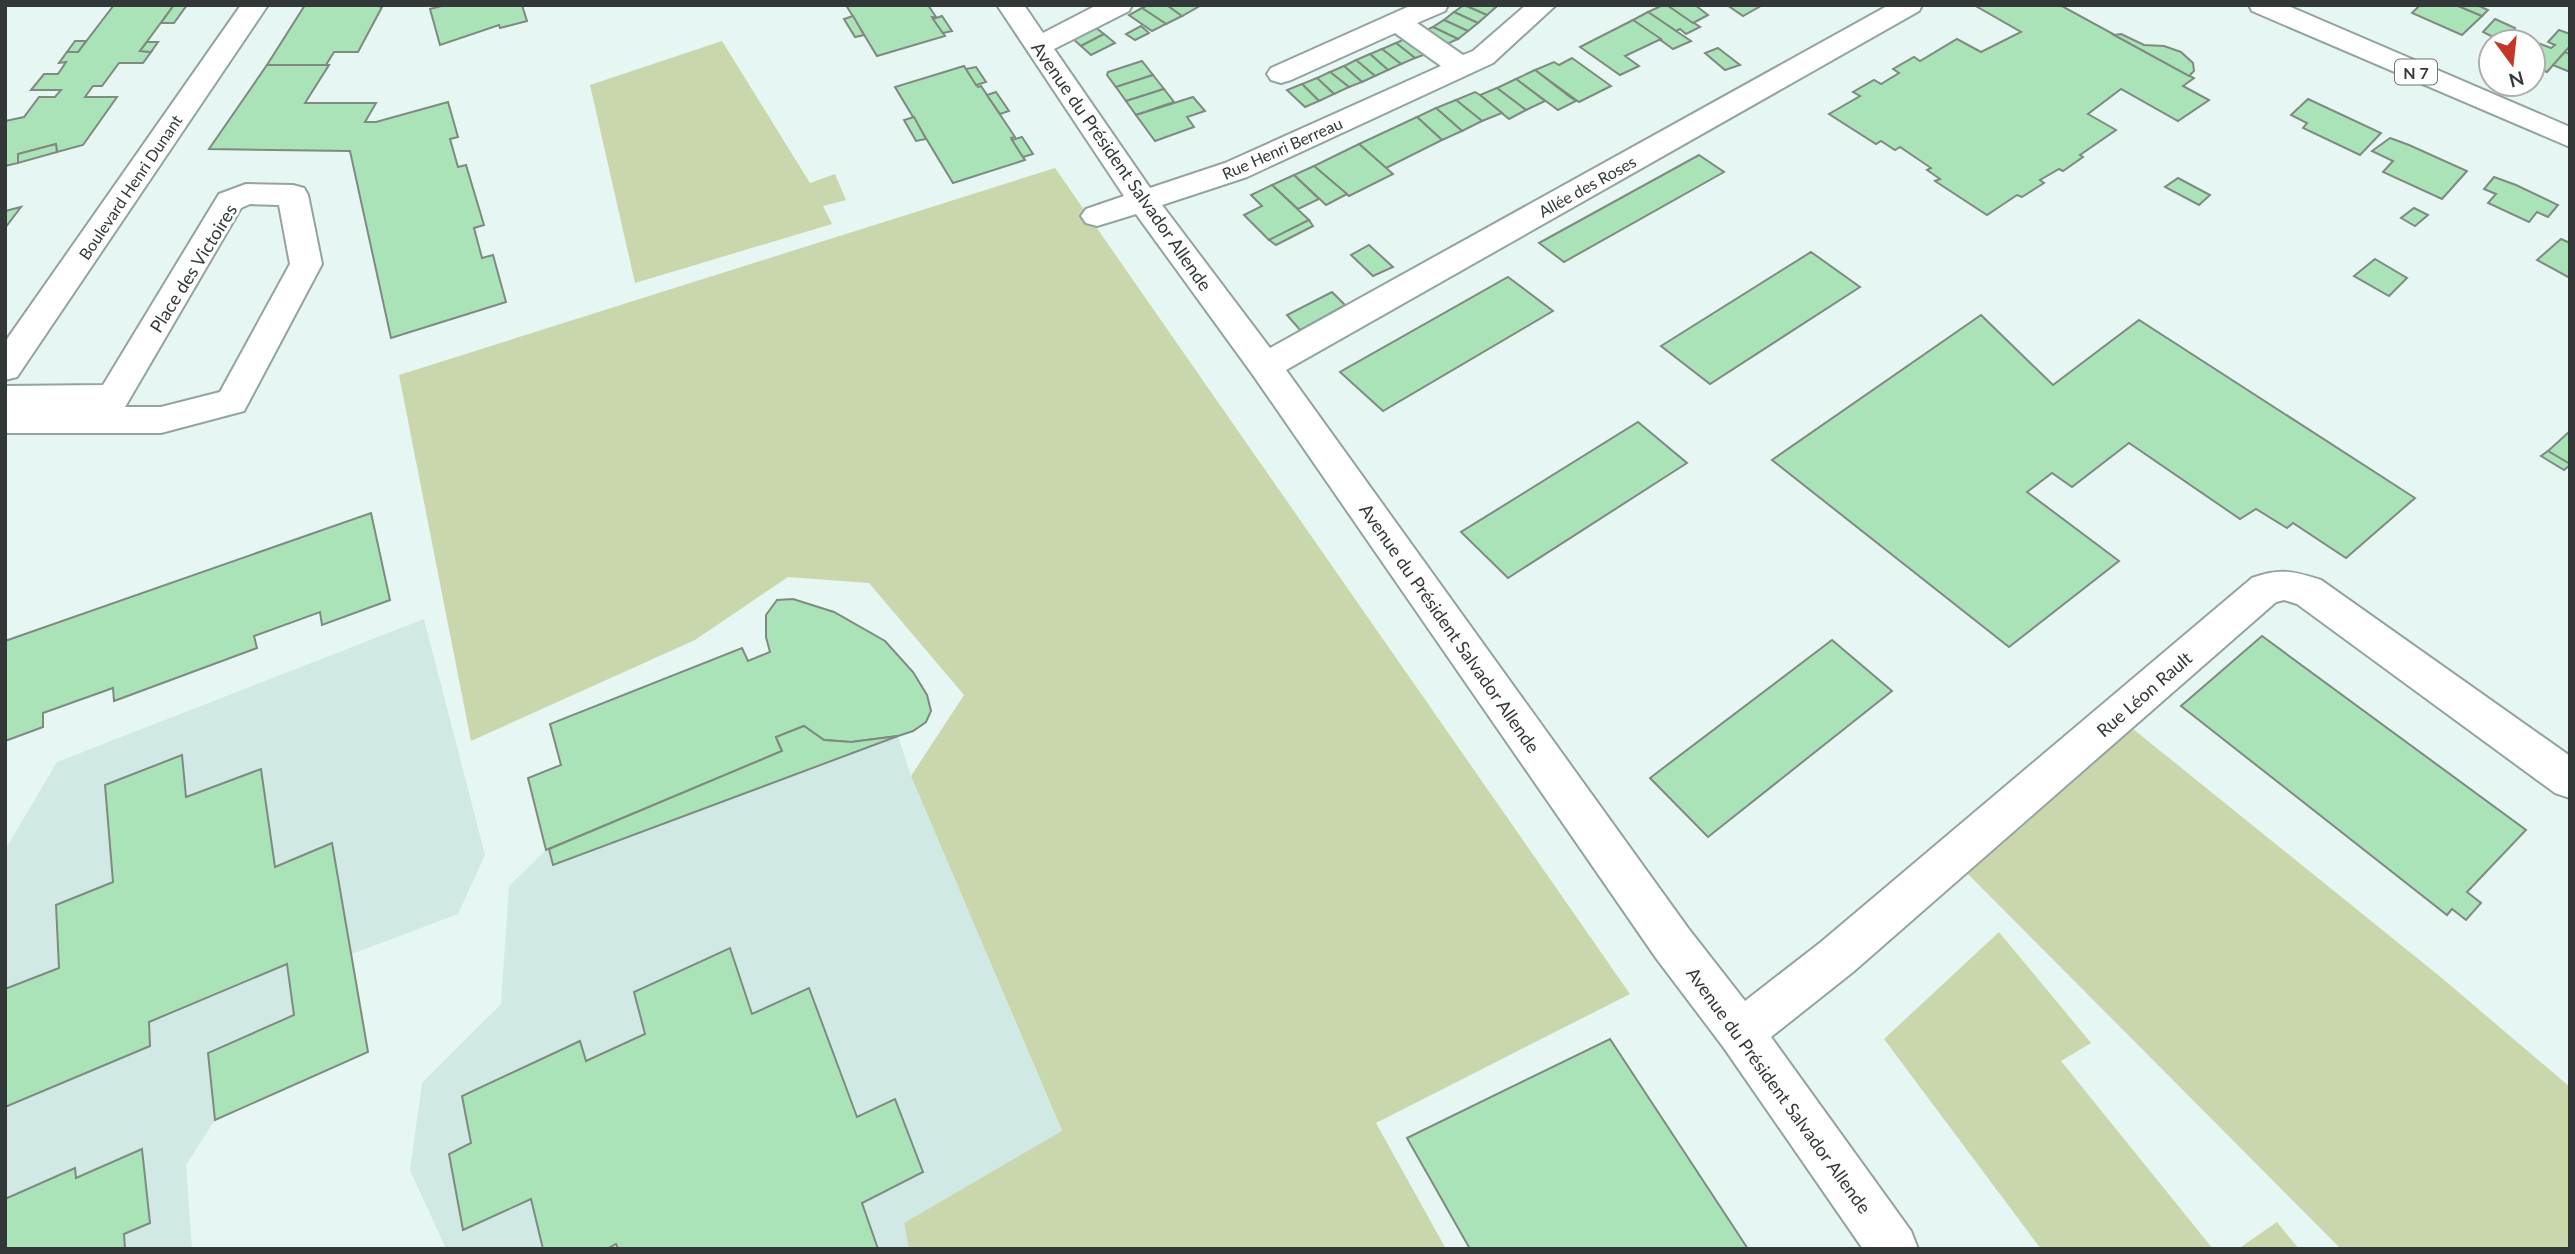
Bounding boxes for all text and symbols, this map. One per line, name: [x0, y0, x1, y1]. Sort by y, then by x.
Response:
north arrow: [2477, 28, 2547, 98]
street label: Avenue du Président Salvador Allende: [1027, 37, 1217, 295]
road number: N 7: [2395, 60, 2437, 85]
text: N: [2506, 67, 2527, 93]
street label: Boulevard Henri Dunant: [74, 111, 186, 263]
street label: Rue Henri Berreau: [1219, 113, 1345, 183]
street label: Allée des Roses: [1535, 151, 1639, 221]
street label: Place des Victoires: [145, 200, 241, 336]
street label: Avenue du Président Salvador Allende: [1355, 499, 1545, 757]
street label: Rue Léon Rault: [2092, 646, 2196, 741]
street label: Avenue du Président Salvador Allende: [1682, 963, 1876, 1217]

